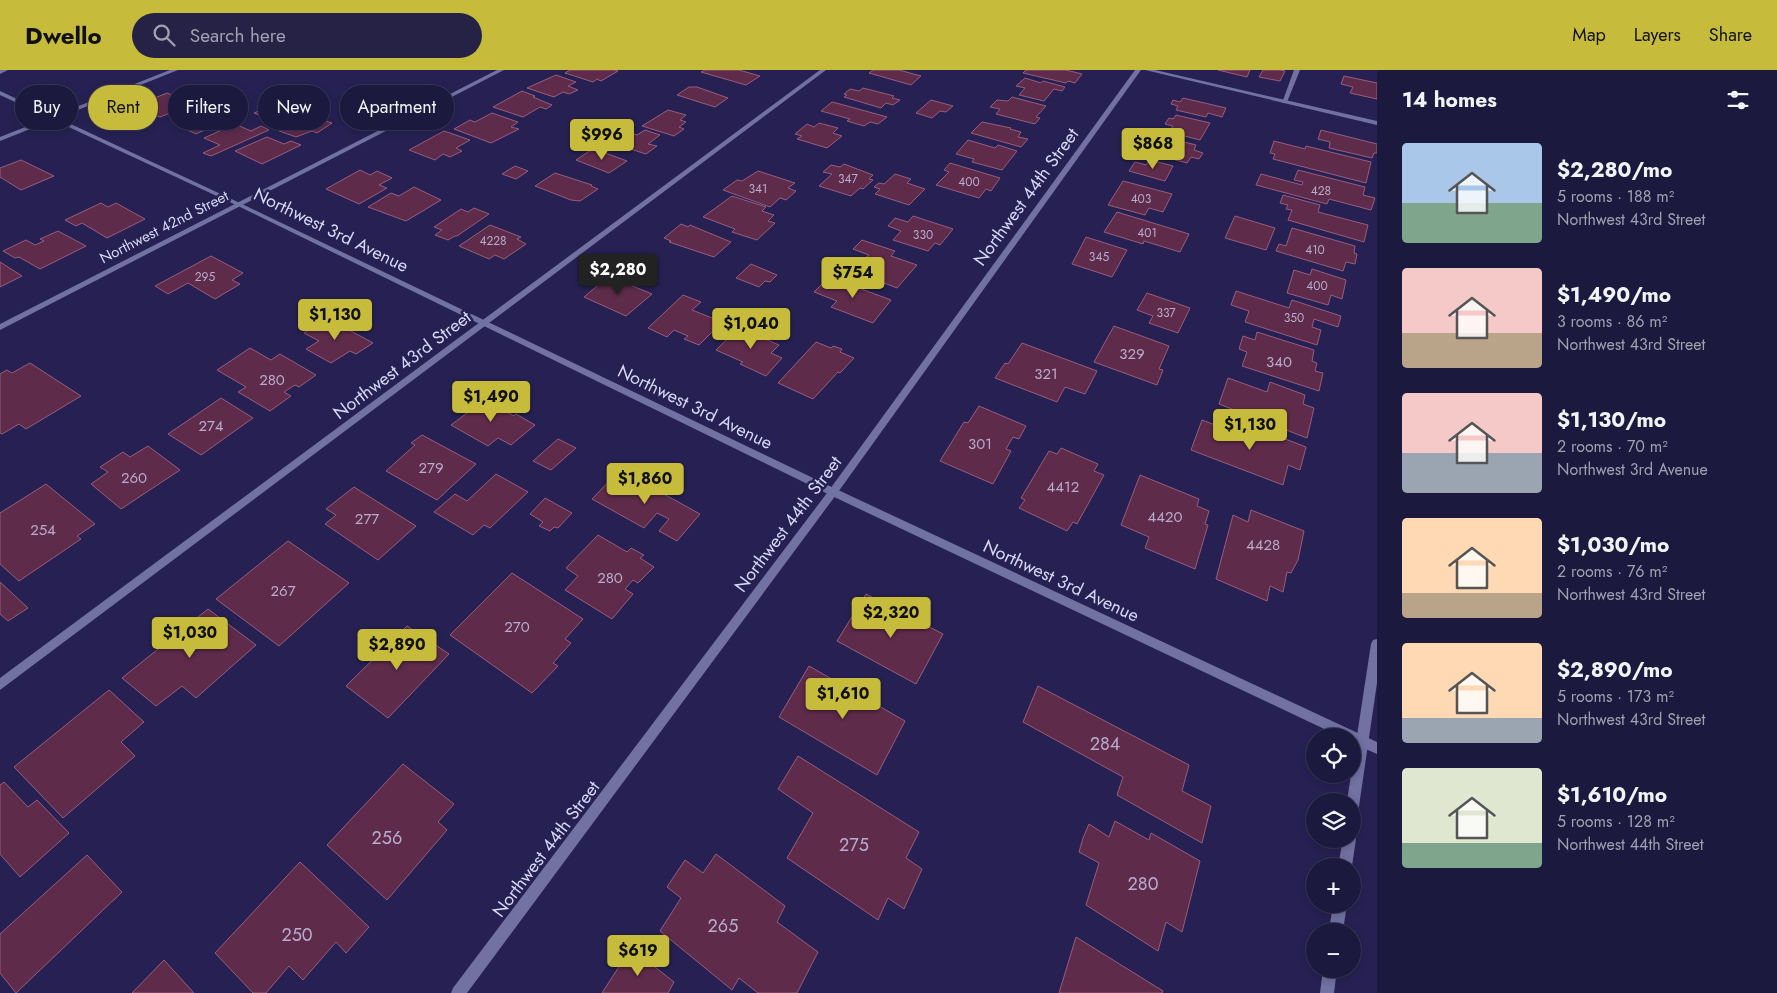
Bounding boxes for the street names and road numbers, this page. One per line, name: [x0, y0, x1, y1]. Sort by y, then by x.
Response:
street label: Northwest 44th Street: [967, 122, 1085, 271]
street label: Northwest 3rd Avenue: [249, 181, 413, 279]
street label: Northwest 42nd Street: [96, 185, 233, 269]
street label: Northwest 43rd Street: [328, 304, 477, 426]
street label: Northwest 3rd Avenue: [613, 358, 777, 456]
street label: Northwest 44th Street: [728, 450, 848, 598]
street label: Northwest 3rd Avenue: [979, 533, 1143, 629]
street label: Northwest 44th Street: [486, 775, 606, 923]

